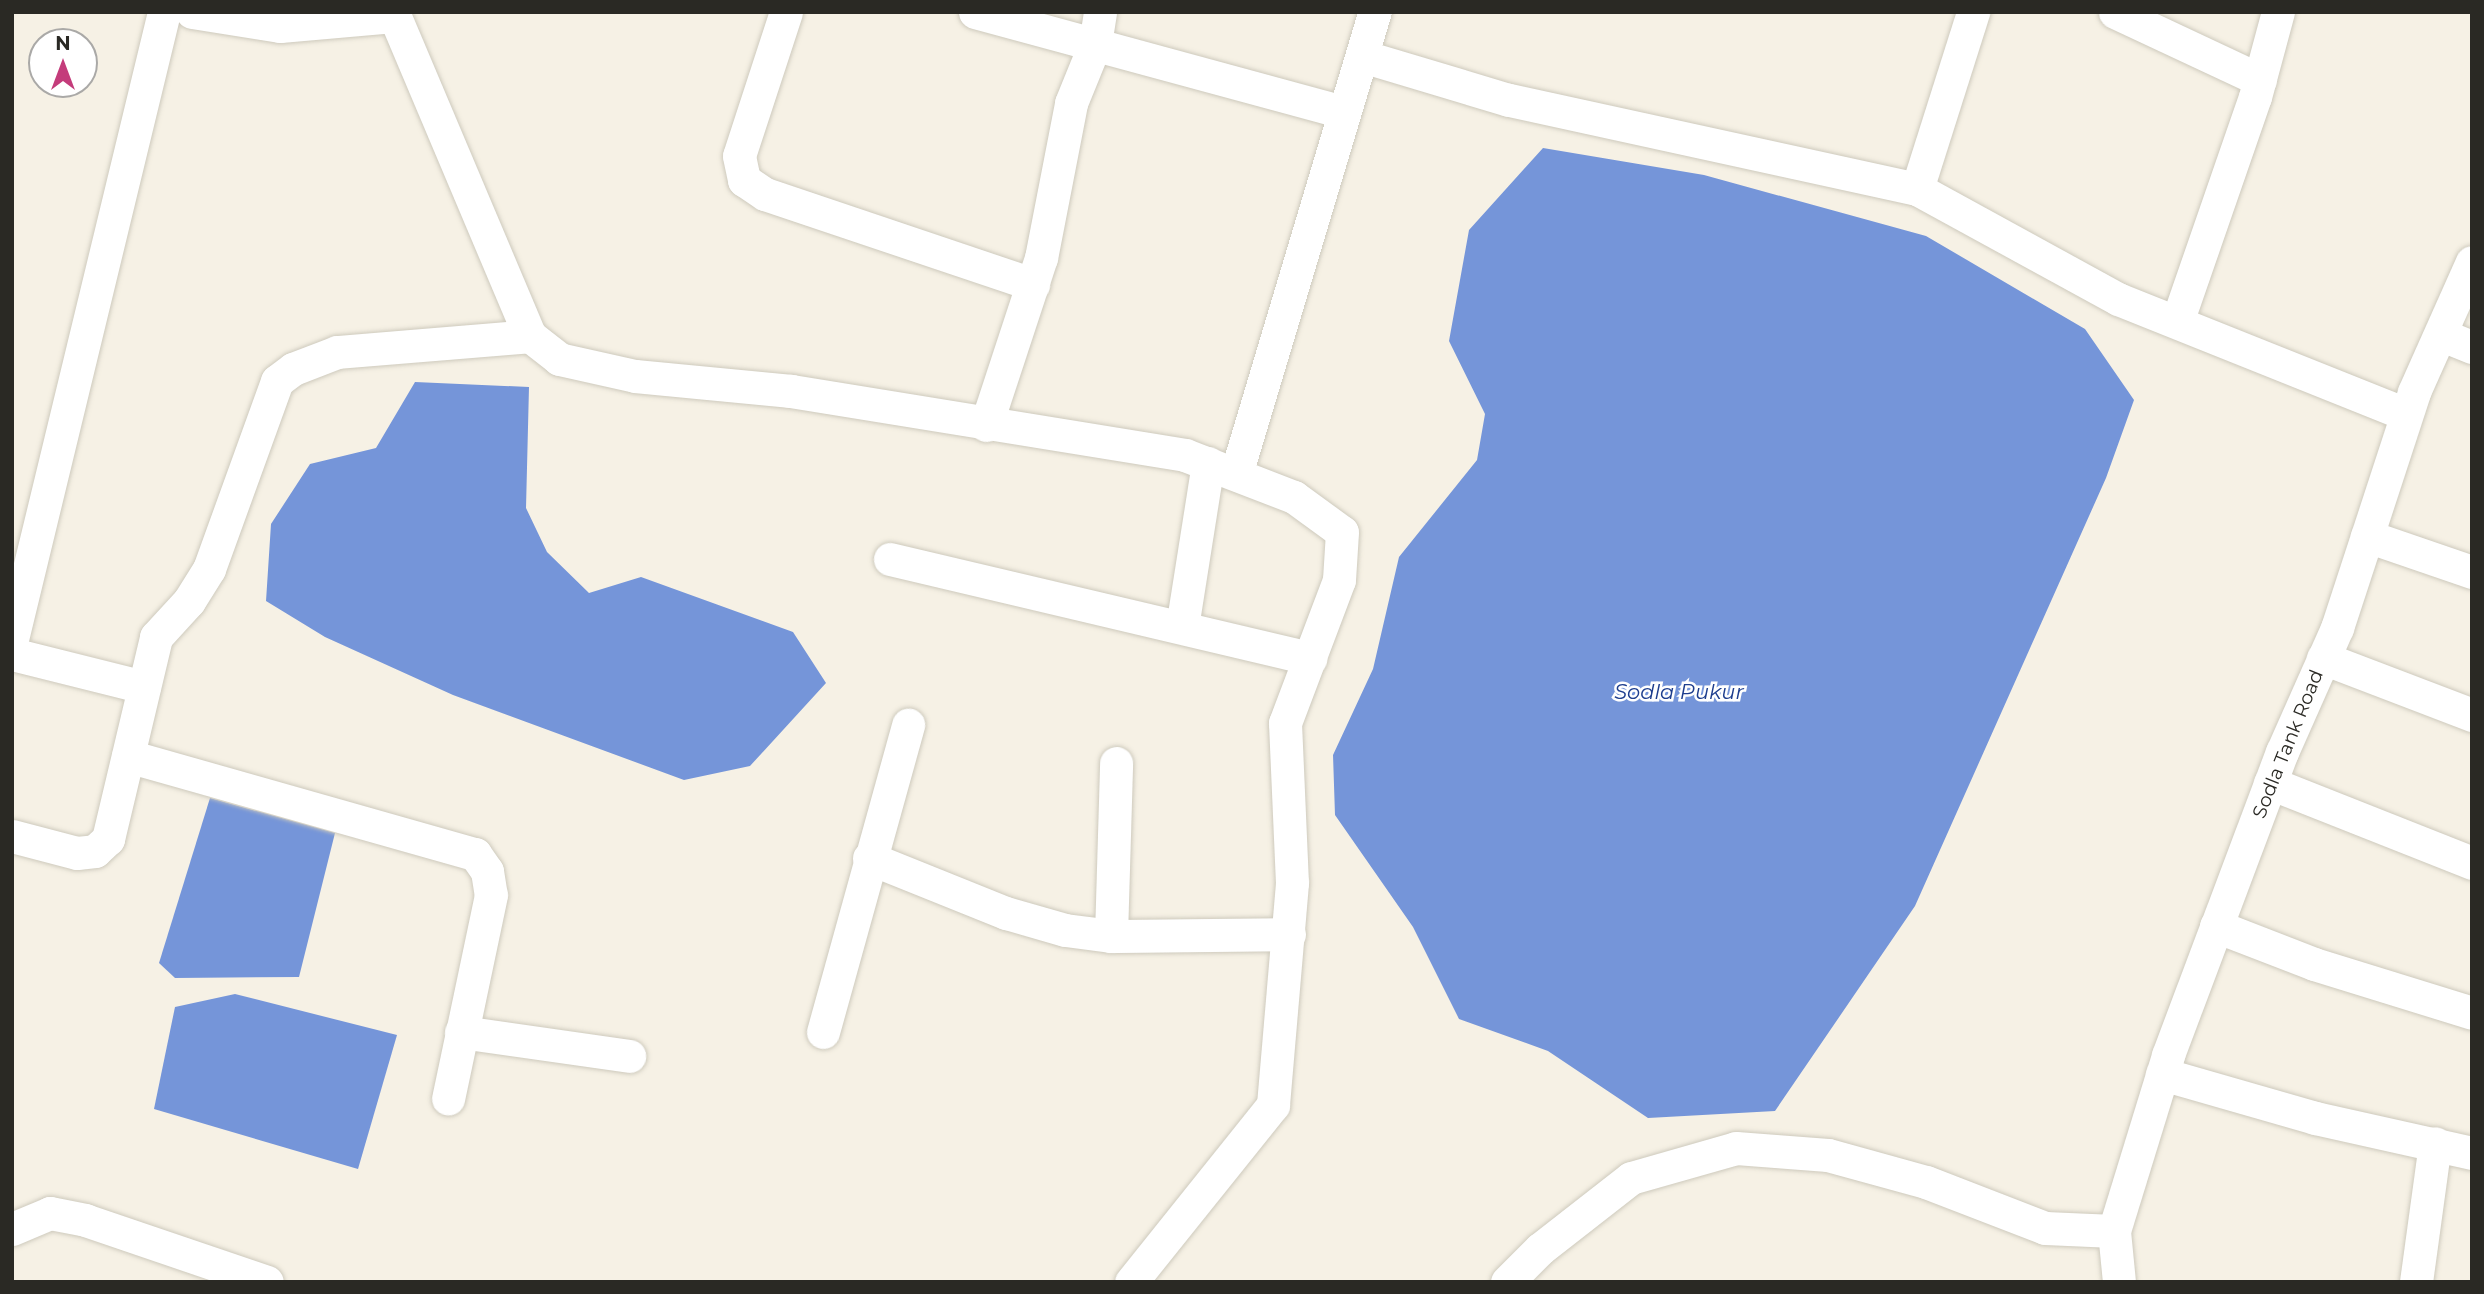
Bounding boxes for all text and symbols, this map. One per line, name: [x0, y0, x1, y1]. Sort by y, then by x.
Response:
north arrow: [28, 28, 98, 98]
text: N: [55, 32, 71, 55]
street label: Sodla Tank Road: [2248, 666, 2328, 822]
water label: Sodla Pukur: [1614, 679, 1744, 705]

